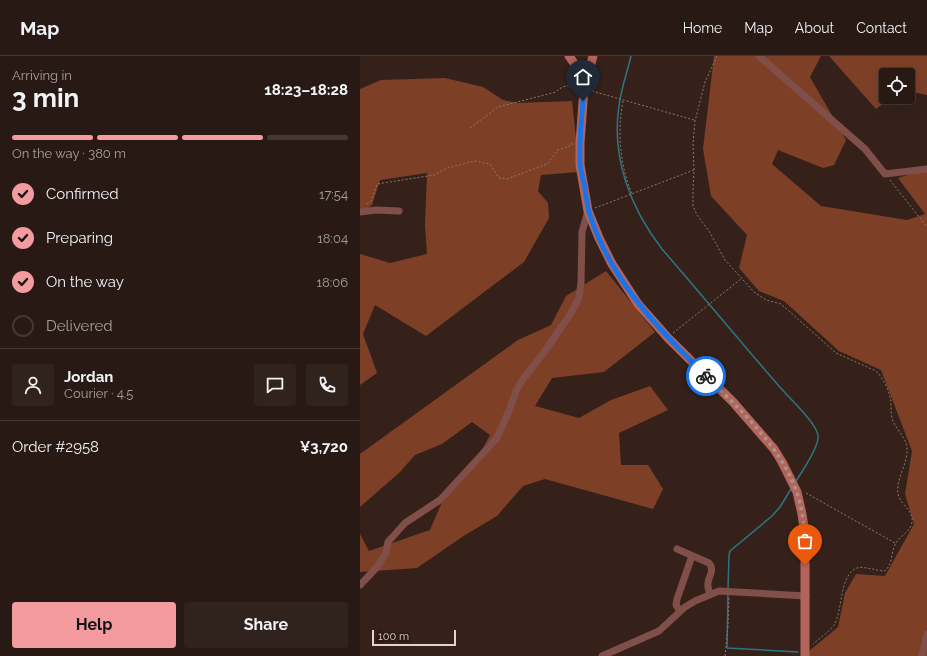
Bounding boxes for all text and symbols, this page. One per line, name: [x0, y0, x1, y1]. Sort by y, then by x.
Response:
text: Map: [20, 17, 59, 39]
text: Home: [683, 20, 722, 36]
text: Map: [744, 20, 773, 36]
text: About: [795, 20, 834, 36]
text: Contact: [856, 20, 907, 36]
pin: [566, 60, 600, 101]
icon: home: [572, 66, 594, 88]
text: Arriving in: [12, 68, 72, 83]
map controls: [879, 68, 915, 104]
button: locate: [879, 68, 915, 104]
text: 18:23–18:28: [264, 81, 348, 99]
text: 3 min: [12, 83, 79, 113]
text: On the way · 380 m: [12, 146, 126, 161]
icon: check: [12, 183, 34, 205]
text: Confirmed: [46, 185, 119, 203]
text: 17:54: [319, 187, 348, 202]
icon: check: [12, 227, 34, 249]
text: Preparing: [46, 229, 113, 247]
text: 18:04: [317, 231, 348, 246]
icon: check: [12, 271, 34, 293]
text: On the way: [46, 273, 124, 291]
text: 18:06: [316, 275, 348, 290]
text: Delivered: [46, 317, 113, 335]
courier: [686, 356, 726, 396]
button: person: [12, 364, 54, 406]
button: chat: [254, 364, 296, 406]
button: phone: [306, 364, 348, 406]
icon: bike: [695, 365, 717, 387]
text: Jordan: [64, 368, 113, 386]
text: Courier · 4.5: [64, 386, 133, 401]
text: Order #2958: [12, 438, 99, 456]
text: ¥3,720: [300, 438, 348, 456]
pin: [788, 524, 822, 565]
icon: bag: [794, 530, 816, 552]
button: Help: [12, 602, 176, 648]
button: Share: [184, 602, 348, 648]
scale bar: [372, 628, 456, 647]
text: 100 m: [378, 630, 409, 643]

